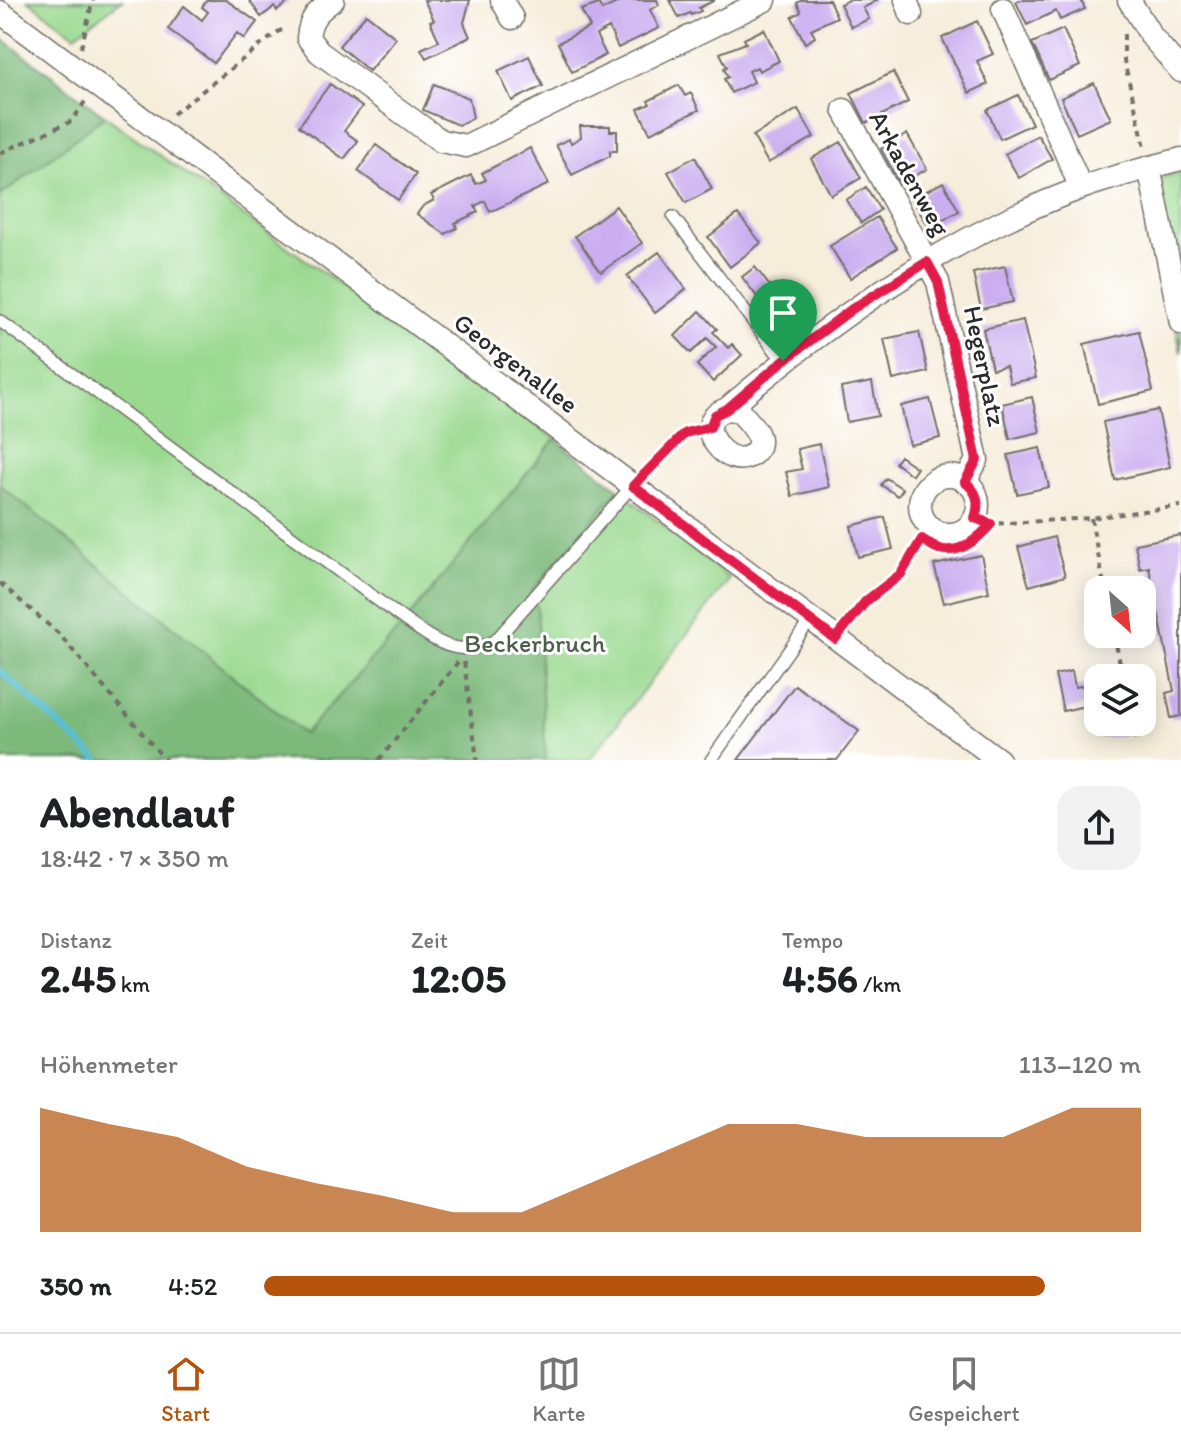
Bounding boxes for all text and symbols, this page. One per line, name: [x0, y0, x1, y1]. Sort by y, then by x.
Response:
street label: Arkadenweg: [862, 105, 958, 242]
pin: [749, 279, 817, 361]
icon: arrive: [761, 291, 805, 335]
street label: Hegerplatz: [957, 303, 1013, 429]
street label: Georgenallee: [447, 306, 585, 420]
north arrow: [1084, 576, 1156, 648]
map controls: [1084, 576, 1156, 736]
park label: Beckerbruch: [464, 627, 606, 659]
button: layers: [1084, 664, 1156, 736]
text: Abendlauf: [40, 785, 235, 838]
button: share: [1057, 786, 1141, 870]
text: 18:42 · 7 × 350 m: [40, 842, 229, 874]
text: Distanz: [40, 927, 112, 954]
text: Zeit: [411, 927, 448, 954]
text: Tempo: [782, 927, 843, 954]
text: 2.45: [40, 954, 116, 1002]
text: 12:05: [411, 954, 506, 1002]
text: 4:56: [782, 954, 858, 1002]
text: km: [116, 971, 150, 998]
text: /km: [858, 971, 901, 998]
text: Höhenmeter: [40, 1048, 178, 1080]
text: 113–120 m: [1019, 1048, 1141, 1080]
text: 350 m: [40, 1270, 112, 1302]
text: 4:52: [168, 1270, 217, 1302]
tab: Start: [161, 1352, 210, 1427]
tab: Karte: [533, 1352, 586, 1427]
tab: Gespeichert: [908, 1352, 1020, 1427]

